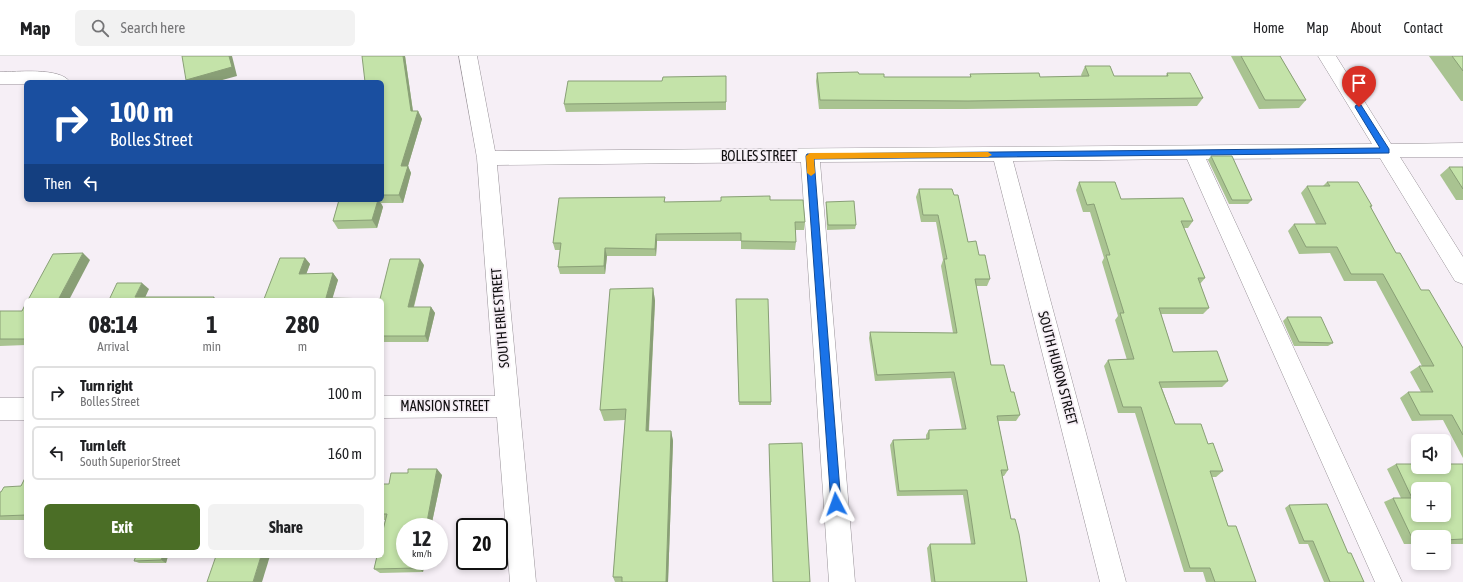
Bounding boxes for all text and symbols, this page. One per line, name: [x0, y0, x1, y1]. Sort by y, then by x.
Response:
search box: [75, 10, 355, 46]
text: Map: [20, 17, 51, 39]
icon: search: [89, 17, 111, 39]
text: Search here: [121, 19, 185, 36]
text: Home: [1253, 20, 1284, 36]
text: Map: [1306, 20, 1329, 36]
text: About: [1351, 20, 1382, 36]
text: Contact: [1404, 20, 1443, 36]
pin: [1342, 66, 1376, 107]
icon: arrive: [1348, 72, 1370, 94]
icon: right: [44, 96, 96, 148]
text: 100 m: [110, 96, 173, 128]
text: Bolles Street: [110, 129, 193, 150]
street label: BOLLES STREET: [721, 148, 797, 164]
icon: left: [80, 172, 102, 194]
text: Then: [44, 175, 72, 192]
street label: SOUTH ERIE STREET: [488, 267, 512, 369]
street label: SOUTH HURON STREET: [1035, 309, 1081, 427]
text: 08:14: [89, 311, 138, 338]
text: 1: [206, 311, 217, 338]
text: 280: [286, 311, 319, 338]
text: Arrival: [97, 339, 129, 354]
text: min: [202, 339, 221, 354]
text: m: [298, 339, 307, 354]
text: Turn right: [80, 377, 133, 394]
icon: right: [46, 382, 68, 404]
text: 100 m: [328, 385, 362, 402]
text: Bolles Street: [80, 394, 140, 409]
street label: MANSION STREET: [400, 398, 490, 414]
map controls: [1411, 434, 1451, 570]
button: sound: [1411, 434, 1451, 474]
text: Turn left: [80, 437, 126, 454]
icon: left: [46, 442, 68, 464]
text: 160 m: [328, 445, 362, 462]
text: South Superior Street: [80, 454, 181, 469]
button: +: [1411, 482, 1451, 522]
position arrow: [815, 483, 857, 525]
button: Exit: [44, 504, 200, 550]
button: Share: [208, 504, 364, 550]
speed limit sign: 20: [456, 518, 508, 570]
text: 12: [413, 527, 431, 550]
button: −: [1411, 530, 1451, 570]
text: km/h: [412, 548, 432, 559]

